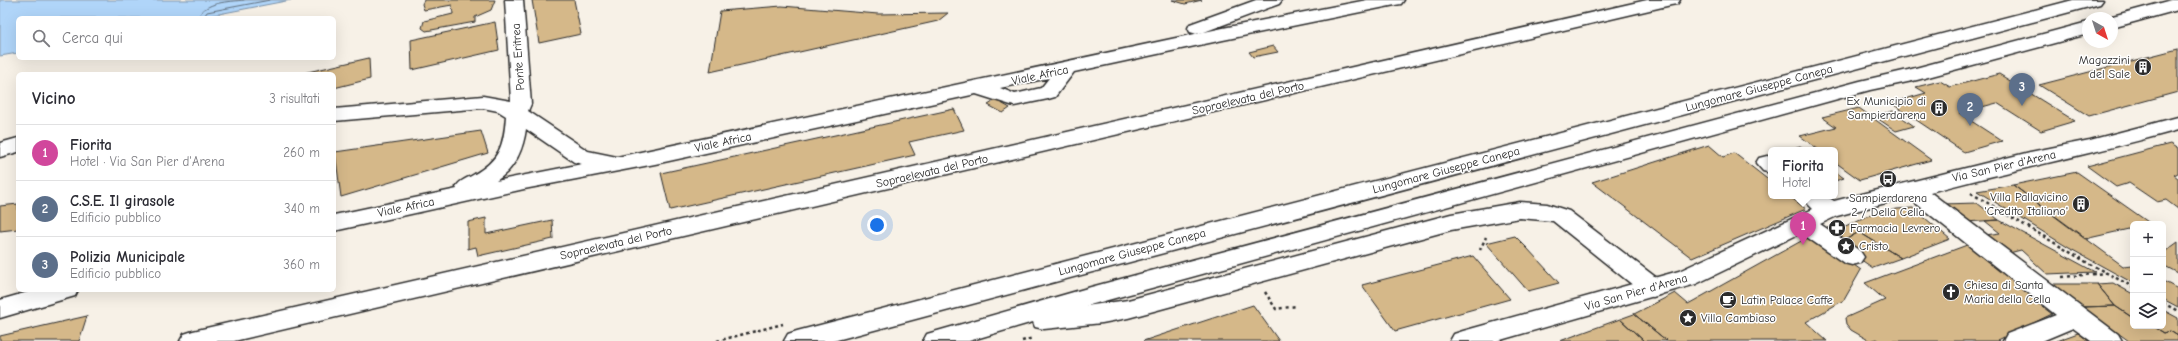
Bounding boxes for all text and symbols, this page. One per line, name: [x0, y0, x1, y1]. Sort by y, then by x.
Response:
north arrow: [2082, 12, 2118, 48]
search box: [16, 16, 336, 60]
street label: Ponte Eritrea: [509, 23, 527, 91]
icon: search: [30, 27, 52, 49]
text: Cerca qui: [62, 29, 123, 47]
place label: Magazzini del Sale: [2079, 53, 2130, 81]
building icon: Magazzini del Sale: [2133, 57, 2153, 77]
street label: Viale Africa: [1010, 62, 1070, 88]
street label: Lungomare Giuseppe Canepa: [1684, 62, 1834, 114]
pin: 3: [2009, 73, 2035, 106]
street label: Sopraelevata del Porto: [1191, 78, 1305, 118]
text: Vicino: [32, 89, 75, 108]
text: 3 risultati: [269, 91, 320, 106]
pin: 2: [1957, 93, 1983, 126]
place label: Ex Municipio di Sampierdarena: [1846, 94, 1926, 122]
building icon: Ex Municipio di Sampierdarena: [1929, 98, 1949, 118]
street label: Viale Africa: [693, 129, 753, 155]
text: Fiorita: [70, 136, 112, 154]
street label: Lungomare Giuseppe Canepa: [1371, 144, 1521, 196]
text: 1: [42, 145, 48, 160]
text: 260 m: [283, 145, 320, 160]
popup: [1768, 147, 1838, 199]
street label: Via San Pier d'Arena: [1951, 147, 2057, 185]
street label: Sopraelevata del Porto: [875, 151, 989, 191]
text: Hotel · Via San Pier d'Arena: [70, 154, 225, 169]
text: Fiorita: [1782, 157, 1824, 175]
bus stop icon: Sampierdarena 2 / Della Cella: [1878, 169, 1898, 189]
text: Hotel: [1782, 175, 1811, 190]
place label: Villa Pallavicino 'Credito Italiano': [1984, 190, 2068, 218]
place label: Sampierdarena 2 / Della Cella: [1849, 191, 1927, 219]
text: C.S.E. Il girasole: [70, 192, 175, 210]
street label: Viale Africa: [376, 194, 436, 220]
building icon: Villa Pallavicino 'Credito Italiano': [2071, 194, 2091, 214]
text: 2: [42, 201, 48, 216]
text: 340 m: [284, 201, 320, 216]
text: Edificio pubblico: [70, 210, 161, 225]
pin: 1: [1790, 212, 1816, 245]
your location: [867, 215, 887, 235]
pharmacy icon: Farmacia Levrero: [1827, 218, 1847, 238]
place label: Farmacia Levrero: [1850, 221, 1940, 235]
map controls: [2130, 221, 2166, 329]
button: +: [2130, 221, 2166, 257]
street label: Sopraelevata del Porto: [559, 223, 673, 263]
street label: Lungomare Giuseppe Canepa: [1057, 226, 1207, 278]
place icon: Cristo: [1836, 236, 1856, 256]
place label: Cristo: [1859, 239, 1888, 253]
text: Polizia Municipale: [70, 248, 185, 266]
text: 3: [42, 257, 48, 272]
text: 360 m: [283, 257, 320, 272]
button: −: [2130, 257, 2166, 293]
text: Edificio pubblico: [70, 266, 161, 281]
street label: Via San Pier d'Arena: [1583, 271, 1689, 313]
place label: Chiesa di Santa Maria della Cella: [1964, 278, 2051, 306]
church icon: Chiesa di Santa Maria della Cella: [1941, 282, 1961, 302]
cafe icon: Latin Palace Caffe: [1718, 290, 1738, 310]
place label: Latin Palace Caffe: [1741, 293, 1833, 307]
button: layers: [2130, 293, 2166, 329]
place icon: Villa Cambiaso: [1678, 308, 1698, 328]
place label: Villa Cambiaso: [1701, 311, 1776, 325]

